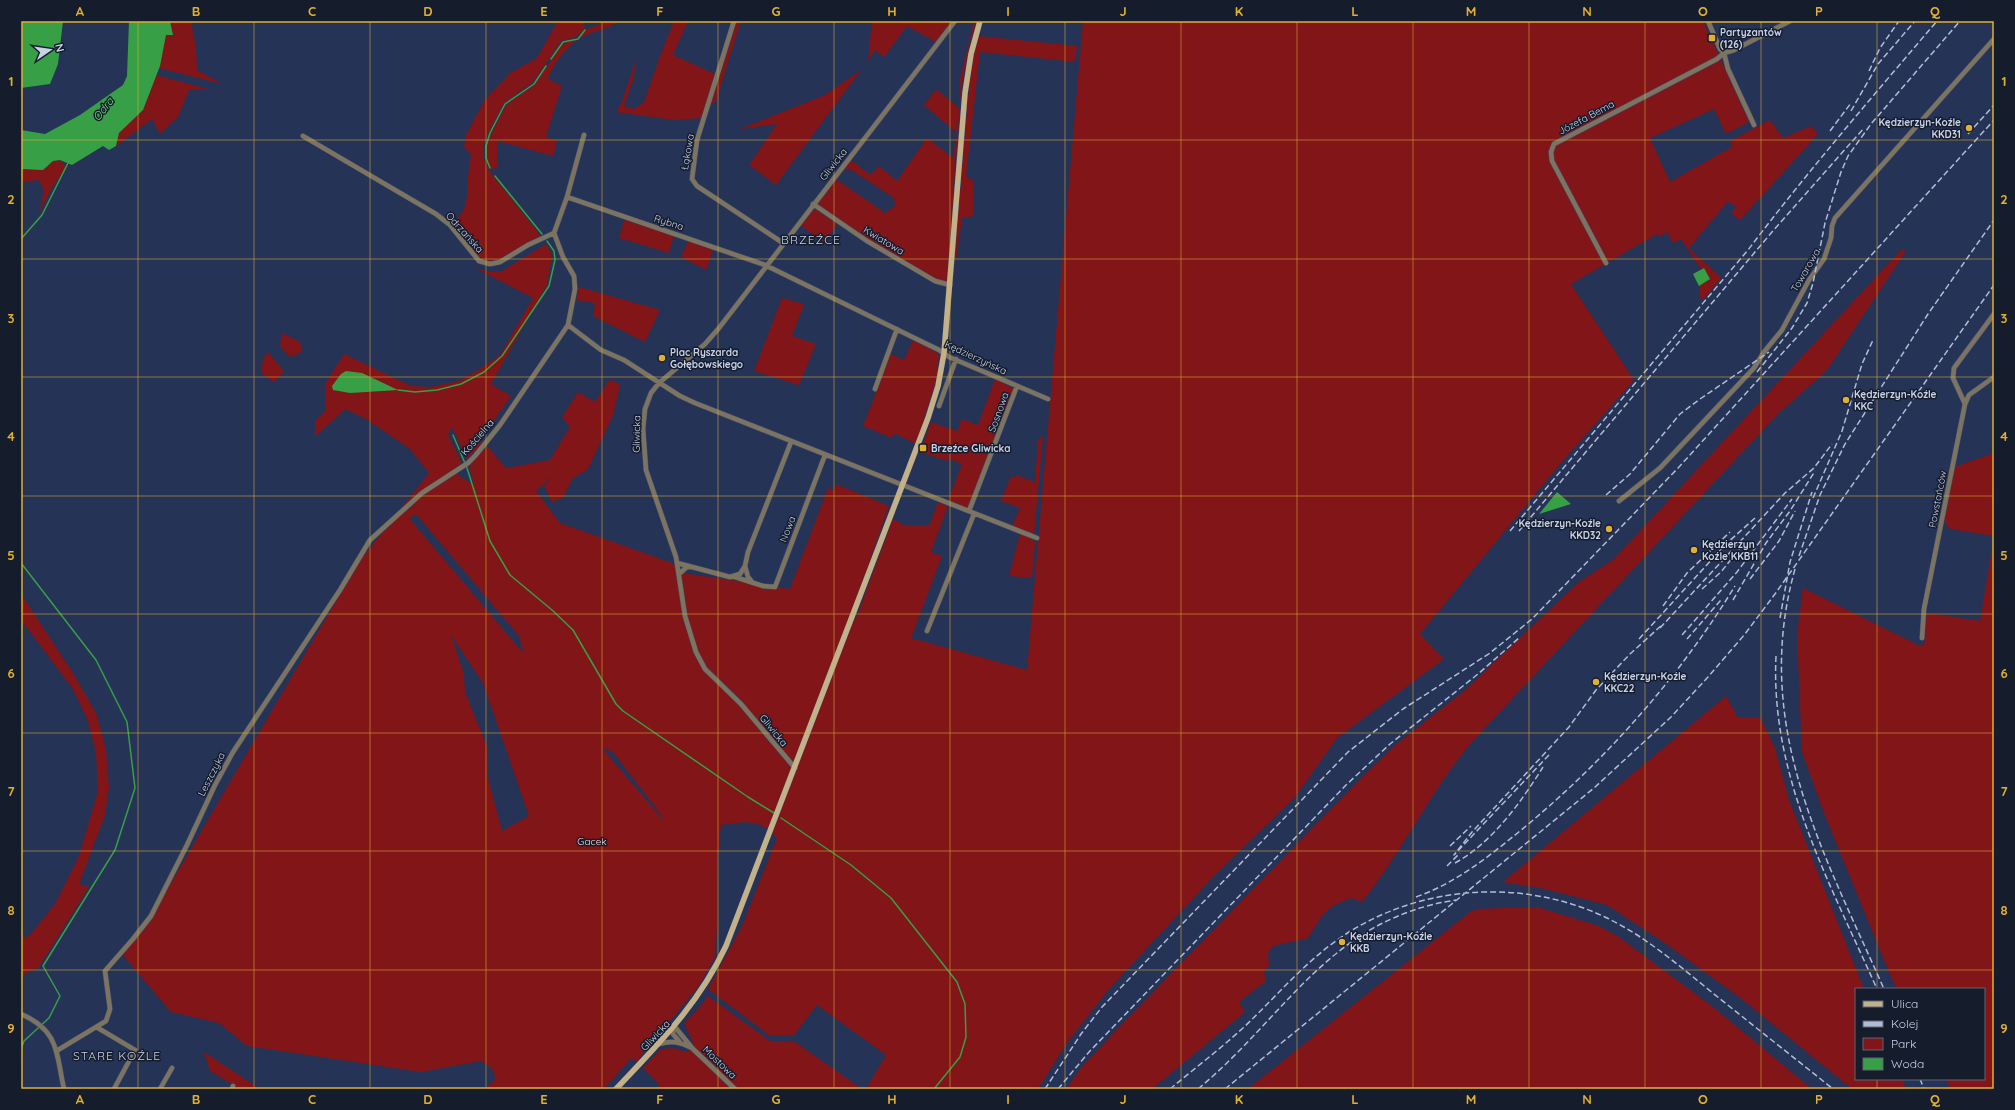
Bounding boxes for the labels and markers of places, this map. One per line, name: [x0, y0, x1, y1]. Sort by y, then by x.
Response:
place label: Partyzantów (126): [1720, 26, 1782, 51]
marker: Partyzantów (126): [1707, 33, 1717, 43]
place label: Kędzierzyn-Koźle KKD31: [1878, 116, 1961, 141]
marker: Kędzierzyn-Koźle KKD31: [1964, 123, 1974, 133]
place label: Plac Ryszarda Gołębowskiego: [670, 346, 743, 371]
marker: Plac Ryszarda Gołębowskiego: [657, 353, 667, 363]
place label: Kędzierzyn-Koźle KKC: [1854, 388, 1937, 413]
marker: Kędzierzyn-Koźle KKC: [1841, 395, 1851, 405]
place label: Brzeźce Gliwicka: [931, 442, 1010, 455]
marker: Brzeźce Gliwicka: [918, 443, 928, 453]
place label: Kędzierzyn-Koźle KKD32: [1518, 517, 1601, 542]
marker: Kędzierzyn-Koźle KKD32: [1604, 524, 1614, 534]
place label: Kędzierzyn Koźle KKB11: [1702, 538, 1758, 563]
marker: Kędzierzyn Koźle KKB11: [1689, 545, 1699, 555]
place label: Kędzierzyn-Koźle KKC22: [1604, 670, 1687, 695]
marker: Kędzierzyn-Koźle KKC22: [1591, 677, 1601, 687]
place label: Kędzierzyn-Koźle KKB: [1350, 930, 1433, 955]
marker: Kędzierzyn-Koźle KKB: [1337, 937, 1347, 947]

